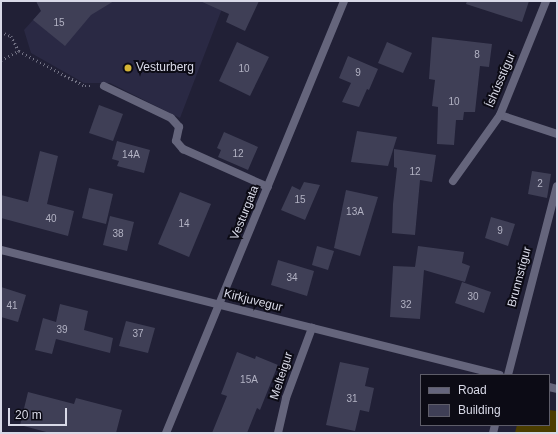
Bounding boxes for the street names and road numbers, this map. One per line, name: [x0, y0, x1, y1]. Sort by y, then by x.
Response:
street label: Íshússtígur: [483, 50, 519, 110]
street label: Vesturgata: [228, 184, 262, 242]
street label: Brunnstígur: [505, 245, 535, 309]
street label: Kirkjuvegur: [222, 287, 284, 315]
street label: Melteigur: [268, 350, 296, 402]

